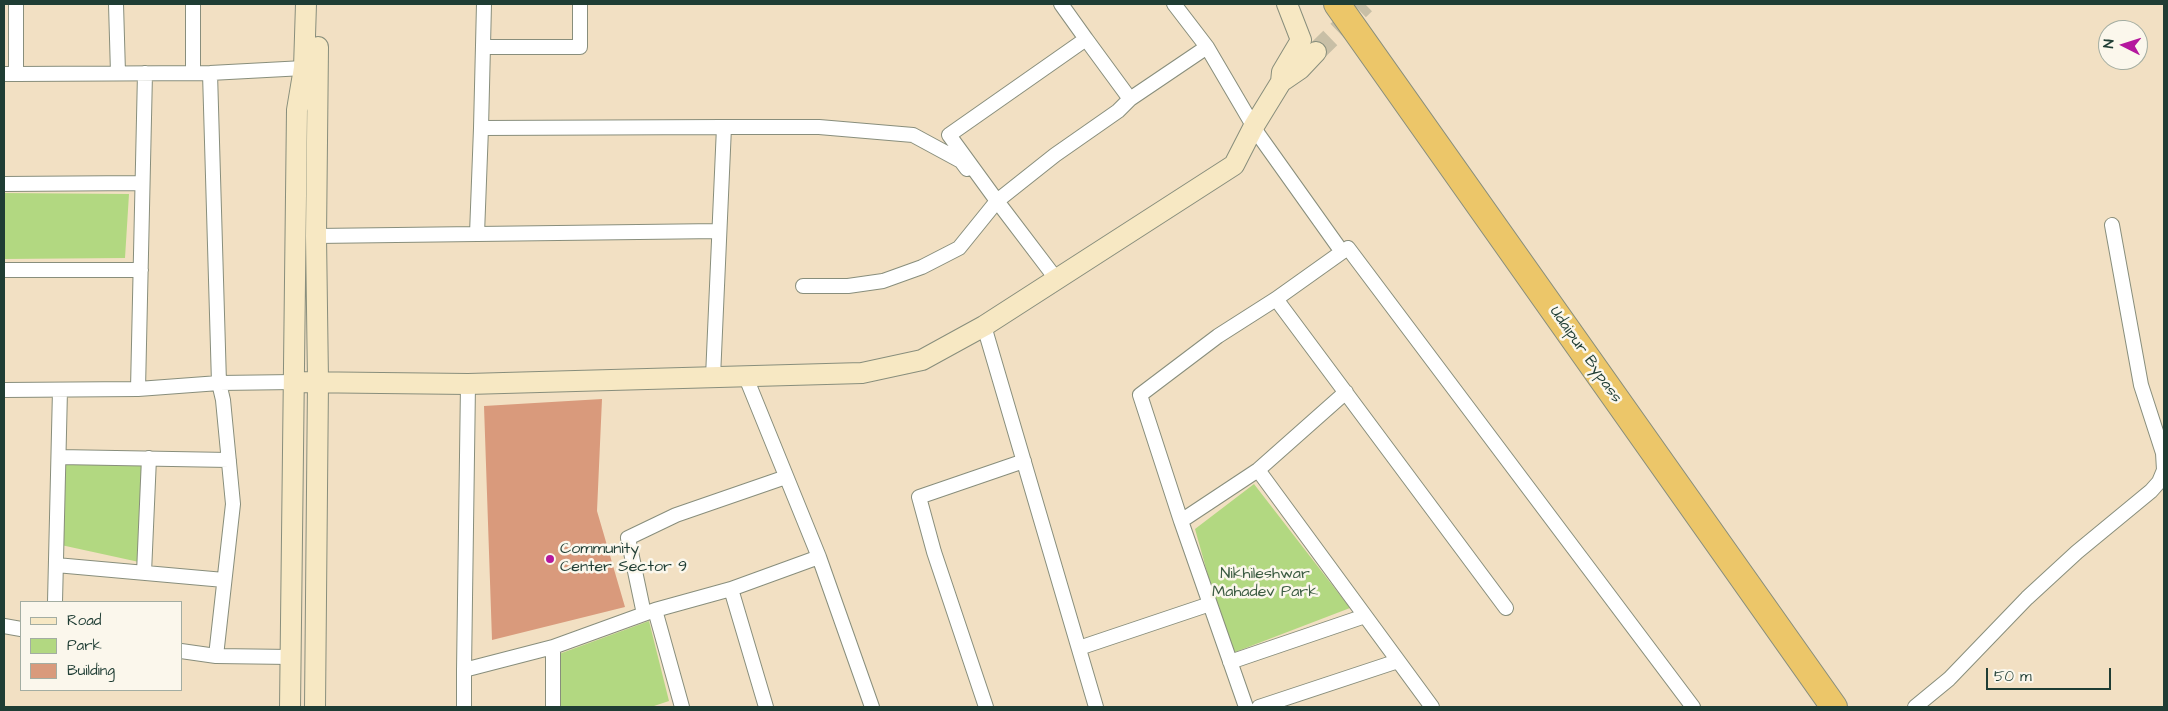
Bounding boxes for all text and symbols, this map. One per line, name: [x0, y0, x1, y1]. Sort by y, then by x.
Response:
north arrow: [2098, 20, 2148, 70]
text: N: [2099, 39, 2119, 49]
street label: Udaipur Bypass: [1545, 303, 1625, 407]
place label: Community Center Sector 9: [560, 540, 687, 578]
marker: Community Center Sector 9: [544, 553, 556, 565]
park label: Nikhileshwar Mahadev Park: [1212, 565, 1318, 603]
legend: [20, 601, 182, 691]
text: Road: [67, 610, 101, 631]
text: Park: [67, 635, 102, 656]
scale bar: [1988, 658, 2113, 690]
text: Building: [67, 660, 115, 681]
text: 50 m: [1994, 666, 2032, 687]

